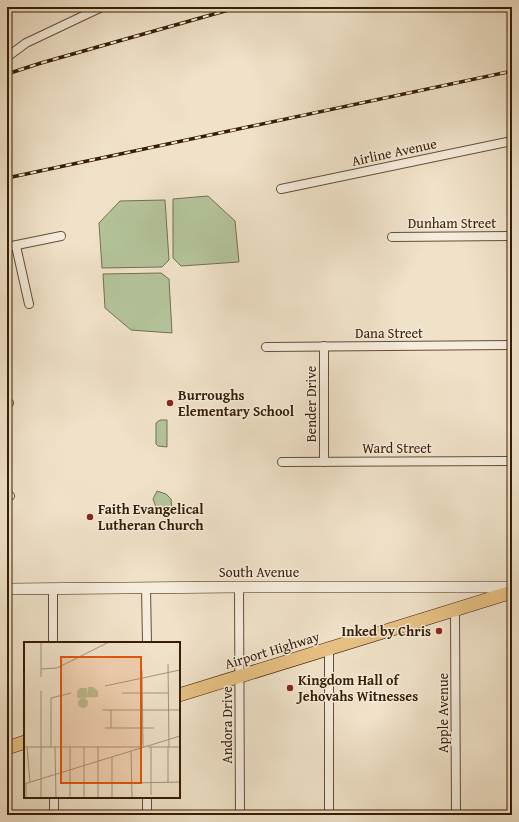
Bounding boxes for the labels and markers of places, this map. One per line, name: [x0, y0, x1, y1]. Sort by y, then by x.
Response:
place label: Burroughs Elementary School: [178, 385, 295, 421]
marker: Burroughs Elementary School: [165, 398, 175, 408]
place label: Faith Evangelical Lutheran Church: [98, 499, 204, 535]
marker: Faith Evangelical Lutheran Church: [85, 512, 95, 522]
place label: Inked by Chris: [341, 621, 431, 641]
marker: Inked by Chris: [434, 626, 444, 636]
place label: Kingdom Hall of Jehovahs Witnesses: [296, 670, 418, 706]
marker: Kingdom Hall of Jehovahs Witnesses: [285, 683, 295, 693]

